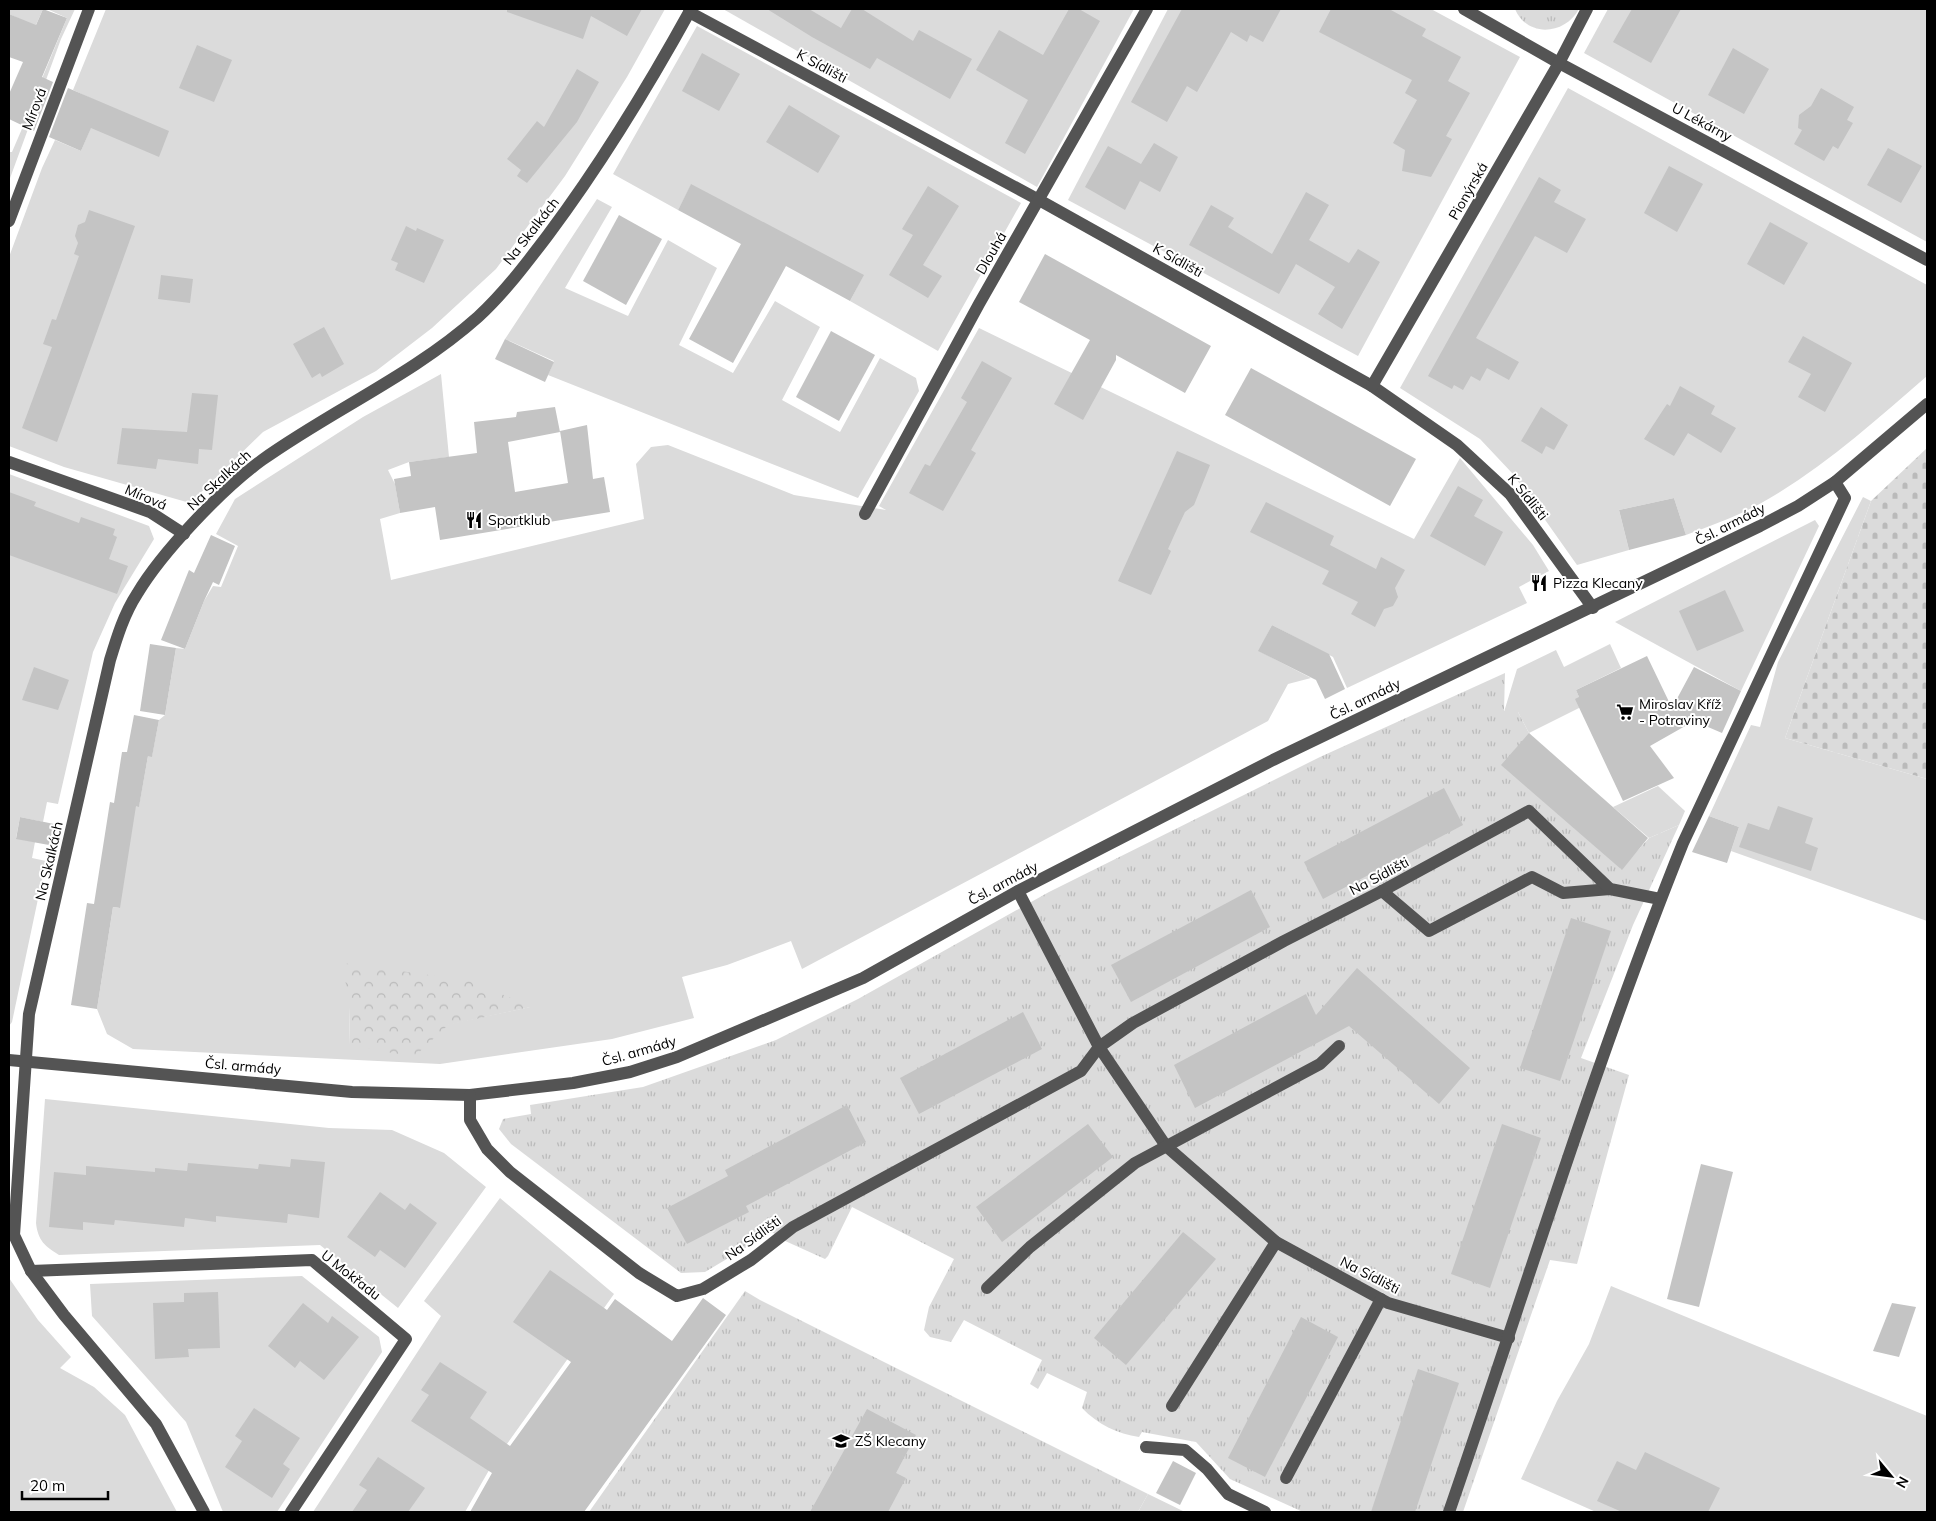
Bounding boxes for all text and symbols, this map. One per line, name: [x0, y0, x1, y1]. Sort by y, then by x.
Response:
street label: K Sídlišti: [794, 45, 850, 87]
street label: Mírová: [18, 85, 50, 133]
street label: U Lékárny: [1669, 99, 1736, 146]
street label: Pionýrská: [1444, 159, 1492, 223]
street label: Na Skalkách: [499, 194, 563, 268]
street label: Dlouhá: [972, 228, 1010, 278]
street label: K Sídlišti: [1150, 239, 1206, 281]
street label: Na Skalkách: [183, 446, 255, 514]
street label: K Sídlišti: [1504, 470, 1552, 524]
street label: Mírová: [122, 480, 170, 514]
street label: Čsl. armády: [1692, 498, 1769, 549]
restaurant icon: Sportklub: [464, 510, 484, 530]
place label: Sportklub: [488, 511, 551, 529]
restaurant icon: Pizza Klecany: [1529, 573, 1549, 593]
place label: Pizza Klecany: [1553, 574, 1643, 592]
street label: Čsl. armády: [1327, 674, 1404, 724]
place label: Miroslav Kříž - Potraviny: [1639, 695, 1722, 729]
supermarket icon: Miroslav Kříž - Potraviny: [1615, 702, 1635, 722]
street label: Na Skalkách: [31, 820, 67, 902]
street label: Na Sídlišti: [1346, 853, 1412, 899]
street label: Čsl. armády: [965, 857, 1042, 909]
street label: Čsl. armády: [600, 1032, 679, 1070]
street label: Čsl. armády: [204, 1054, 282, 1078]
street label: Na Sídlišti: [722, 1212, 784, 1264]
street label: U Mokřadu: [317, 1246, 385, 1304]
street label: Na Sídlišti: [1337, 1252, 1403, 1298]
school or university icon: ZŠ Klecany: [831, 1431, 851, 1451]
place label: ZŠ Klecany: [855, 1432, 927, 1450]
north arrow: [1866, 1451, 1916, 1501]
scale bar: [22, 1468, 109, 1500]
text: N: [1892, 1473, 1913, 1491]
text: 20 m: [30, 1476, 65, 1495]

